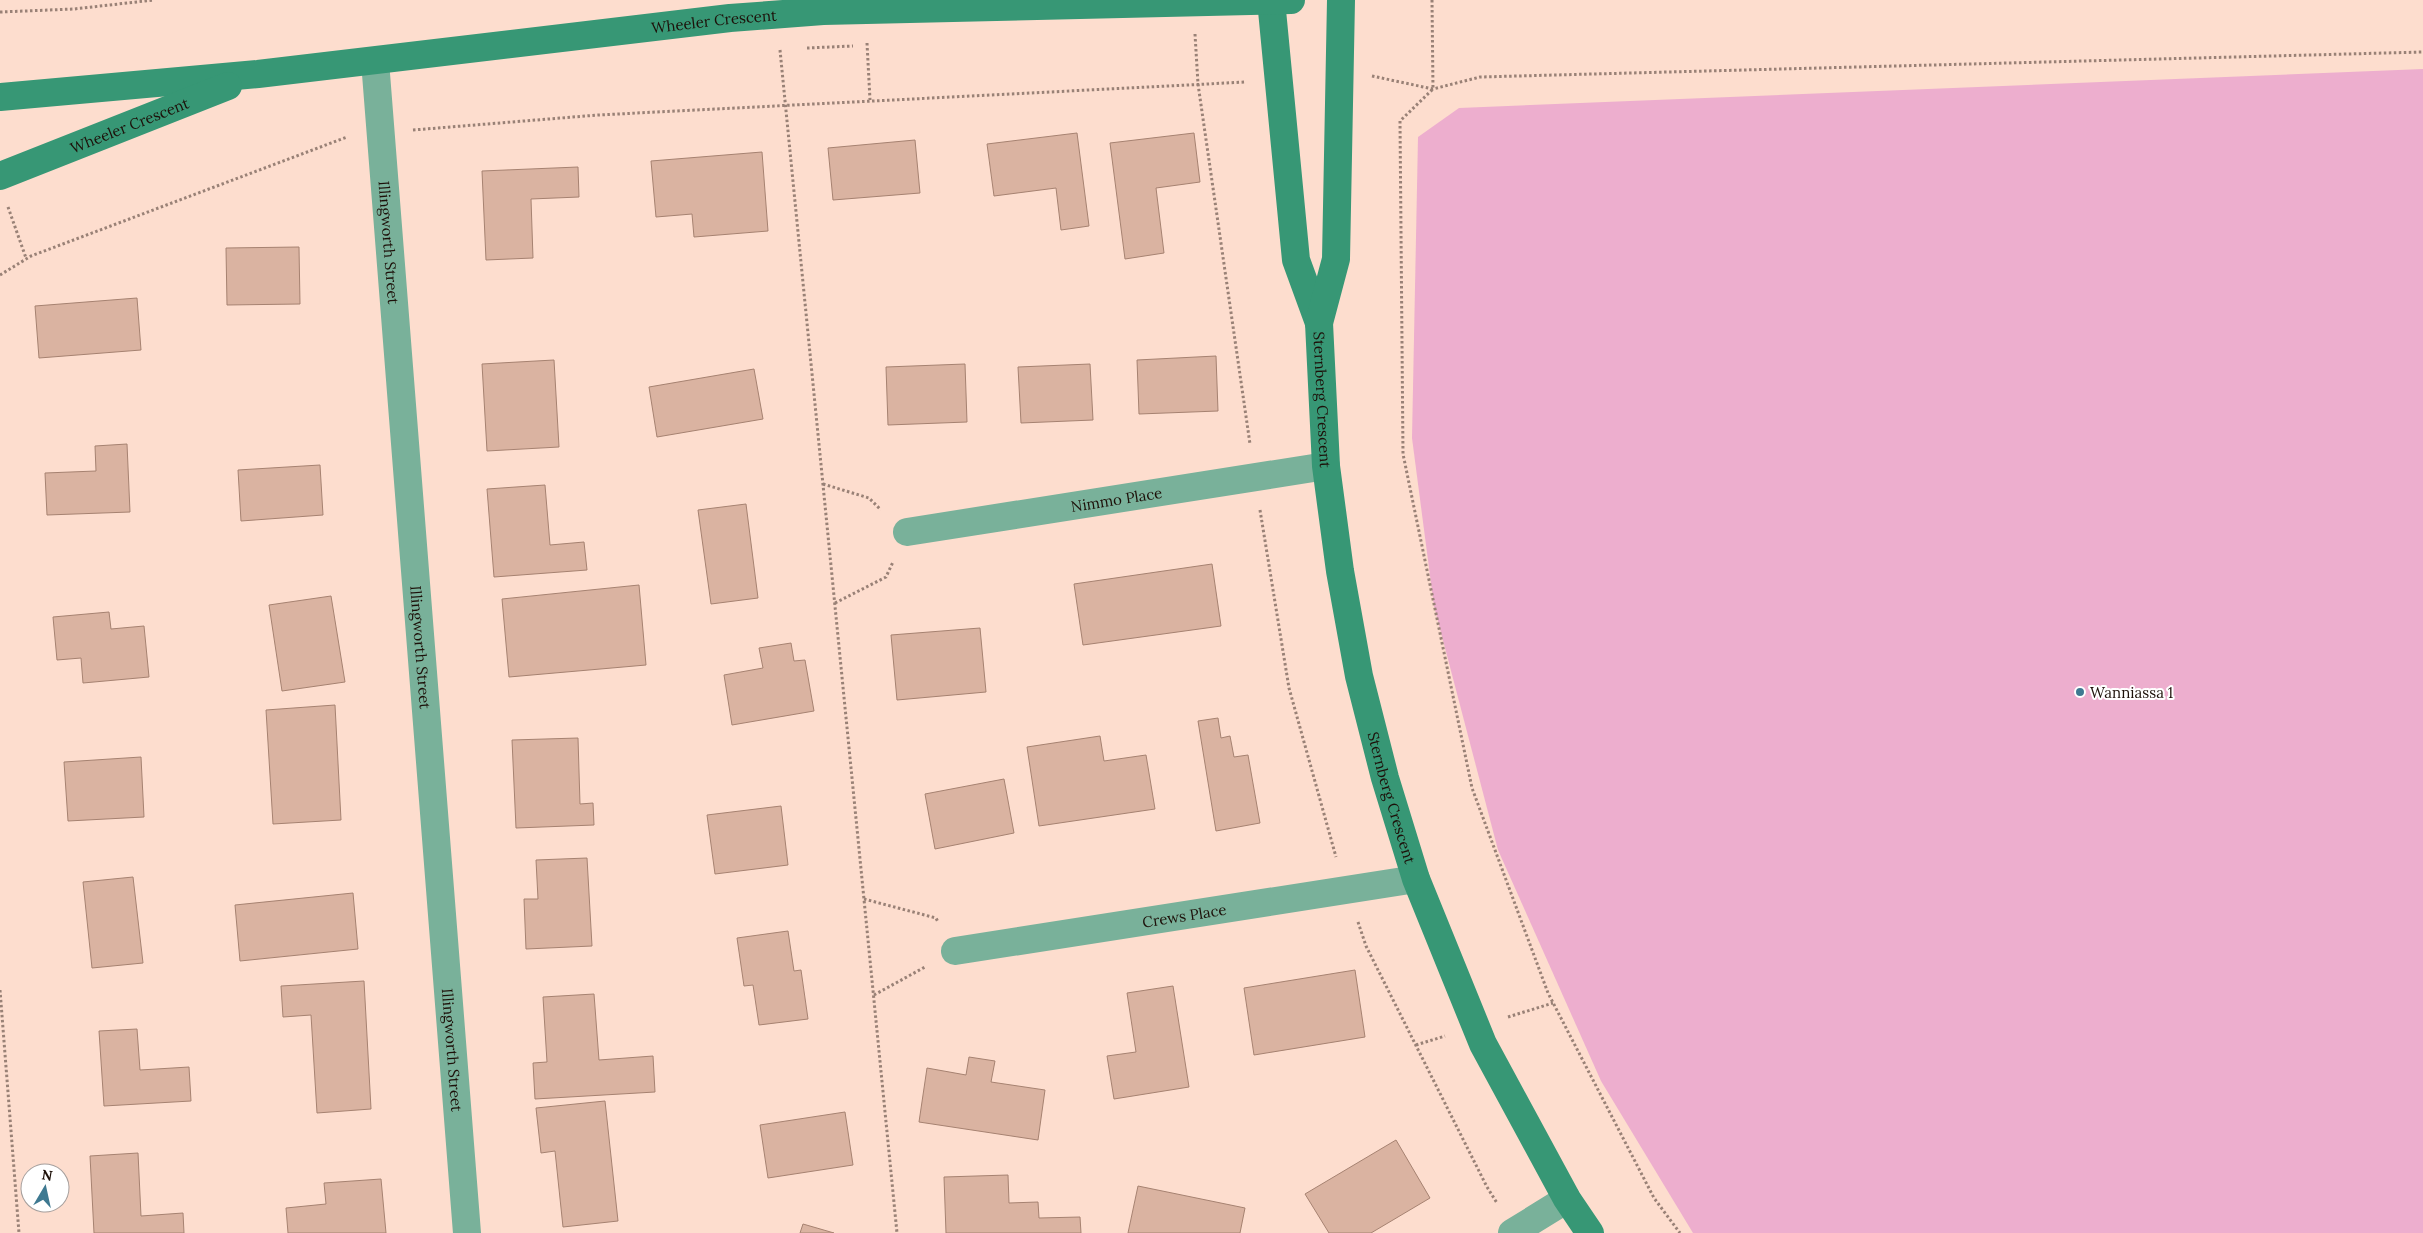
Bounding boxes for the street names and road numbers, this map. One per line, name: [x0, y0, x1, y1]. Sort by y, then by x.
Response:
street label: Wheeler Crescent: [650, 5, 777, 37]
street label: Wheeler Crescent: [67, 93, 192, 157]
street label: Illingworth Street: [375, 180, 404, 305]
street label: Sternberg Crescent: [1310, 331, 1336, 468]
street label: Nimmo Place: [1069, 482, 1163, 516]
street label: Illingworth Street: [407, 585, 435, 710]
street label: Sternberg Crescent: [1364, 730, 1420, 866]
street label: Crews Place: [1141, 899, 1228, 931]
street label: Illingworth Street: [438, 988, 467, 1112]

